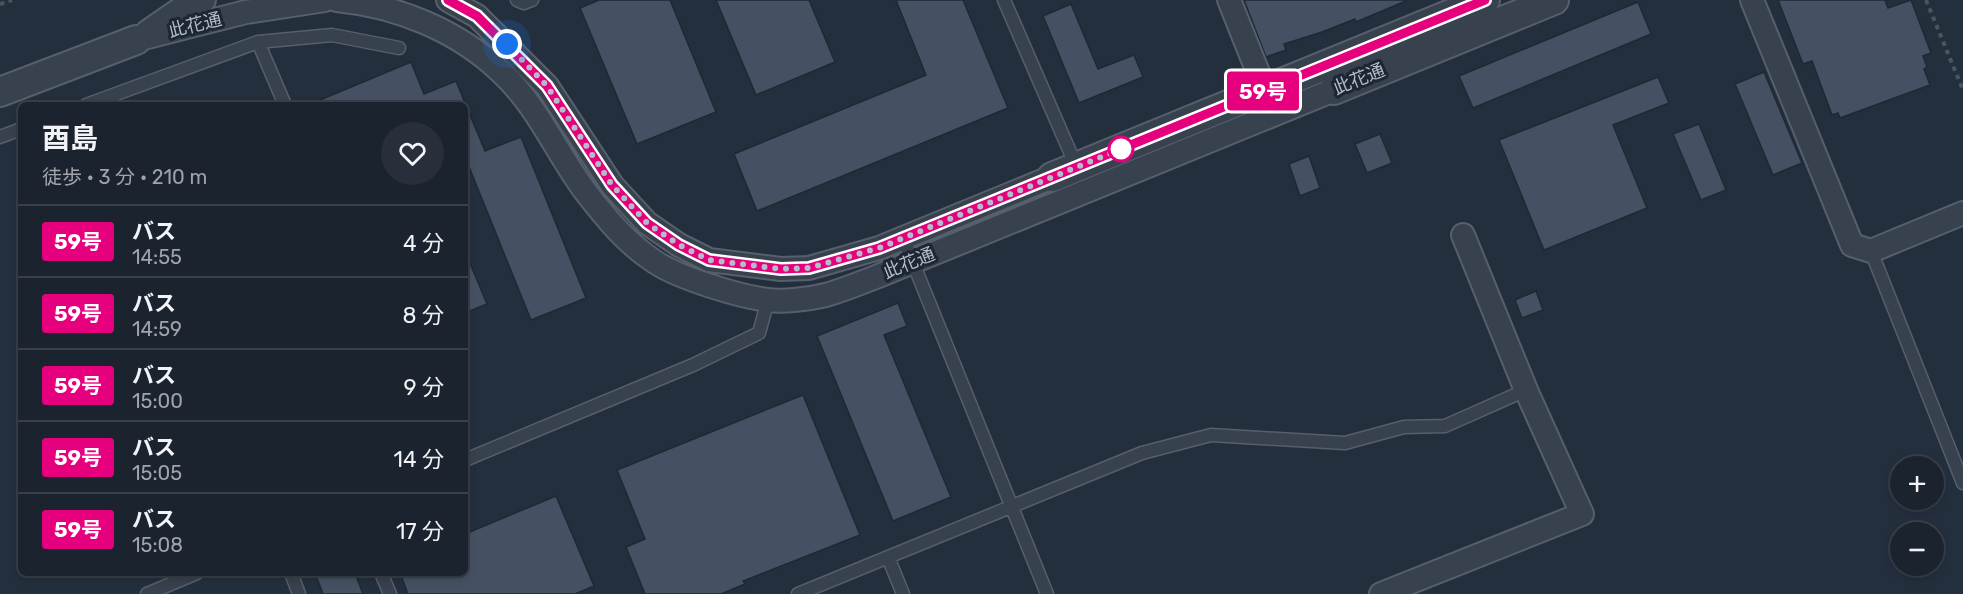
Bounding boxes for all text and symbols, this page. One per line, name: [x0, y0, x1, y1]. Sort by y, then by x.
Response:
street label: 此花通: [166, 8, 224, 42]
your location: [492, 29, 522, 59]
street label: 此花通: [1330, 59, 1388, 99]
line badge: 59号: [1228, 72, 1298, 110]
text: 59号: [1239, 79, 1287, 104]
text: 酉島: [42, 122, 98, 155]
button: heart: [381, 122, 444, 185]
unlabelled marker: [1108, 136, 1134, 162]
text: 徒歩 · 3 分 · 210 m: [42, 165, 207, 189]
text: バス: [132, 218, 176, 245]
text: 59号: [54, 229, 102, 254]
text: 4 分: [403, 230, 444, 257]
street label: 此花通: [880, 243, 938, 283]
text: 14:55: [132, 245, 182, 269]
text: バス: [132, 290, 176, 317]
text: 59号: [54, 301, 102, 326]
text: 8 分: [403, 302, 444, 329]
text: 14:59: [132, 317, 182, 341]
text: バス: [132, 362, 176, 389]
text: 59号: [54, 373, 102, 398]
text: 9 分: [404, 374, 444, 401]
text: 15:00: [132, 389, 183, 413]
text: バス: [132, 434, 176, 461]
text: 59号: [54, 445, 102, 470]
text: 14 分: [394, 446, 444, 473]
map controls: [1890, 456, 1944, 576]
button: +: [1890, 456, 1944, 510]
text: 15:05: [132, 461, 182, 485]
text: バス: [132, 506, 176, 533]
text: 59号: [54, 517, 102, 542]
text: 17 分: [396, 518, 444, 545]
button: −: [1890, 522, 1944, 576]
text: 15:08: [132, 533, 183, 557]

